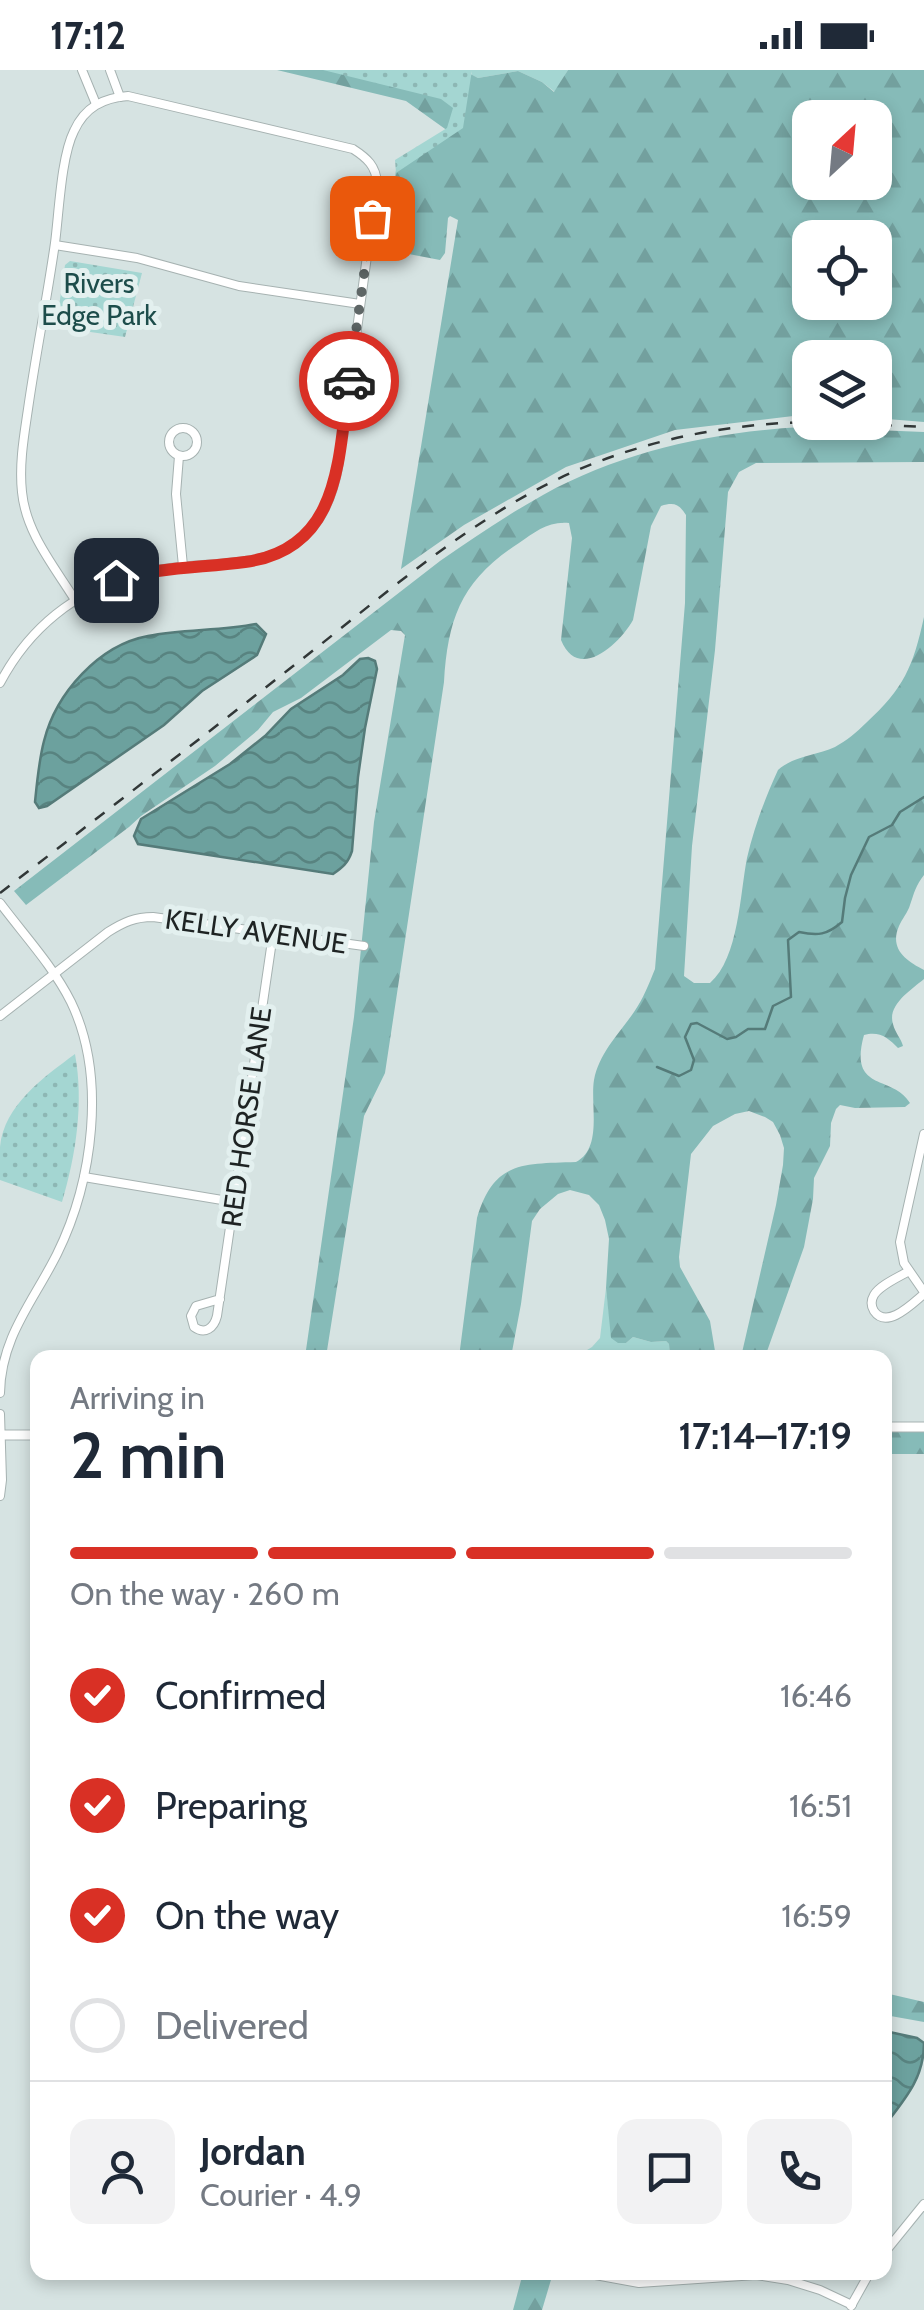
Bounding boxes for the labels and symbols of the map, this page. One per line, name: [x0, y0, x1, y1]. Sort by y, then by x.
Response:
north arrow: [792, 100, 892, 200]
pin: [330, 176, 415, 261]
park label: Rivers Edge Park: [41, 266, 157, 332]
courier: [299, 331, 399, 431]
pin: [74, 538, 159, 623]
street label: KELLY AVENUE: [163, 901, 349, 961]
street label: RED HORSE LANE: [214, 1005, 278, 1229]

